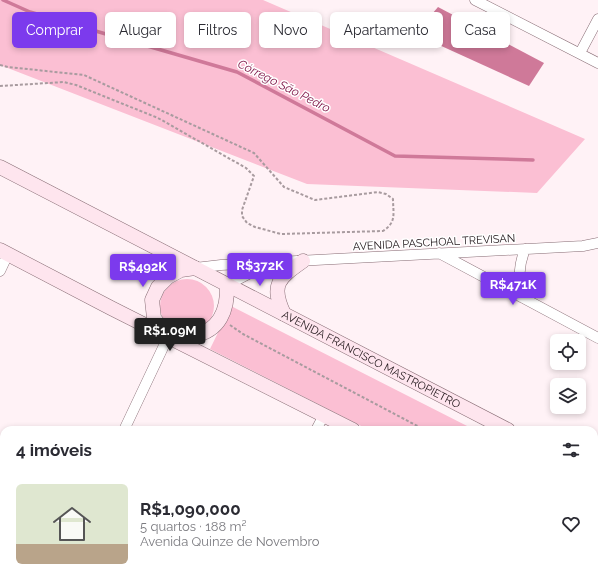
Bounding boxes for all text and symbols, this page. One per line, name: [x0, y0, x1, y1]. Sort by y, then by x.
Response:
chip: Comprar: [12, 12, 97, 48]
chip: Alugar: [105, 12, 176, 48]
chip: Filtros: [184, 12, 251, 48]
chip: Novo: [259, 12, 322, 48]
chip: Apartamento: [330, 12, 443, 48]
chip: Casa: [451, 12, 510, 48]
water label: Córrego São Pedro: [235, 57, 333, 115]
street label: AVENIDA PASCHOAL TREVISAN: [352, 232, 516, 253]
pin: R$372K: [227, 253, 293, 287]
pin: R$492K: [110, 254, 176, 288]
text: R$372K: [236, 258, 284, 273]
text: R$492K: [119, 259, 167, 274]
pin: R$471K: [480, 272, 546, 306]
text: R$471K: [490, 277, 536, 292]
street label: AVENIDA FRANCISCO MASTROPIETRO: [280, 308, 462, 411]
pin: R$1.09M: [133, 318, 207, 352]
text: R$1.09M: [143, 323, 197, 338]
map controls: [550, 334, 586, 414]
button: locate: [550, 334, 586, 370]
button: layers: [550, 378, 586, 414]
icon: filters: [560, 439, 582, 461]
text: 4 imóveis: [16, 440, 92, 460]
text: R$1,090,000: [140, 499, 241, 519]
icon: home: [48, 500, 96, 548]
icon: heart: [560, 513, 582, 535]
text: 5 quartos · 188 m²: [140, 519, 246, 534]
text: Avenida Quinze de Novembro: [140, 534, 320, 549]

